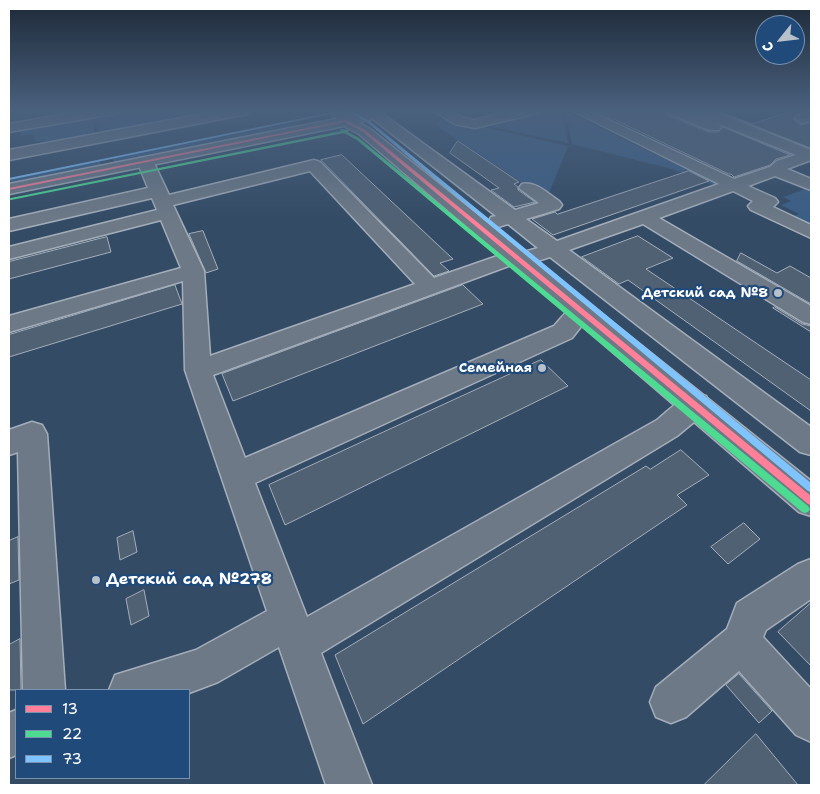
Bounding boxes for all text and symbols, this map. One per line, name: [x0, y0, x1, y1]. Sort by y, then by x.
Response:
north arrow: [755, 15, 805, 65]
text: С: [758, 39, 778, 55]
place label: Детский сад №8: [642, 285, 768, 301]
marker: Детский сад №8: [772, 287, 784, 299]
place label: Семейная: [459, 360, 532, 376]
marker: Семейная: [536, 362, 548, 374]
place label: Детский сад №278: [106, 570, 272, 590]
marker: Детский сад №278: [90, 574, 102, 586]
legend: [15, 689, 190, 779]
text: 13: [62, 699, 78, 719]
text: 22: [62, 724, 82, 744]
text: 73: [62, 749, 82, 769]

